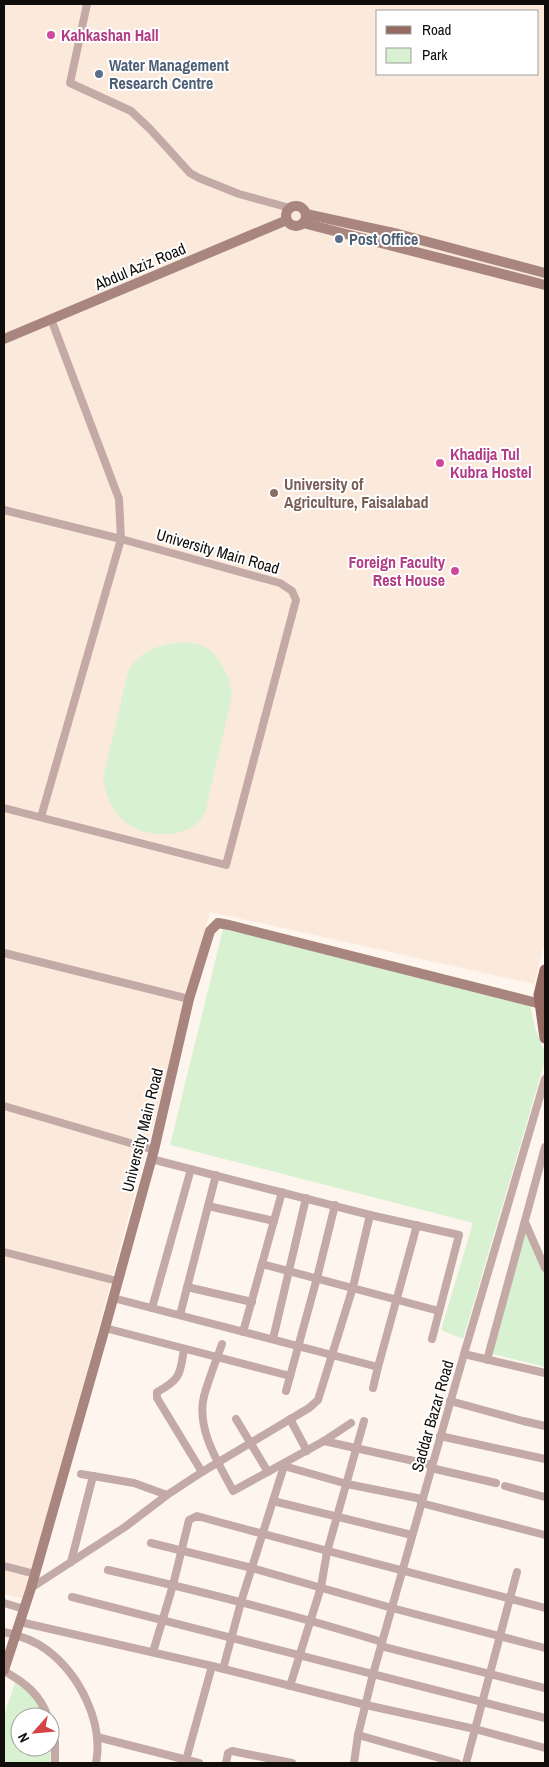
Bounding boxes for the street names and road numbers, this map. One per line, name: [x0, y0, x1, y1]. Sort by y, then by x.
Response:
street label: Abdul Aziz Road: [90, 237, 189, 295]
street label: University Main Road: [154, 523, 282, 579]
street label: University Main Road: [116, 1066, 168, 1194]
street label: Saddar Bazar Road: [406, 1358, 458, 1474]

